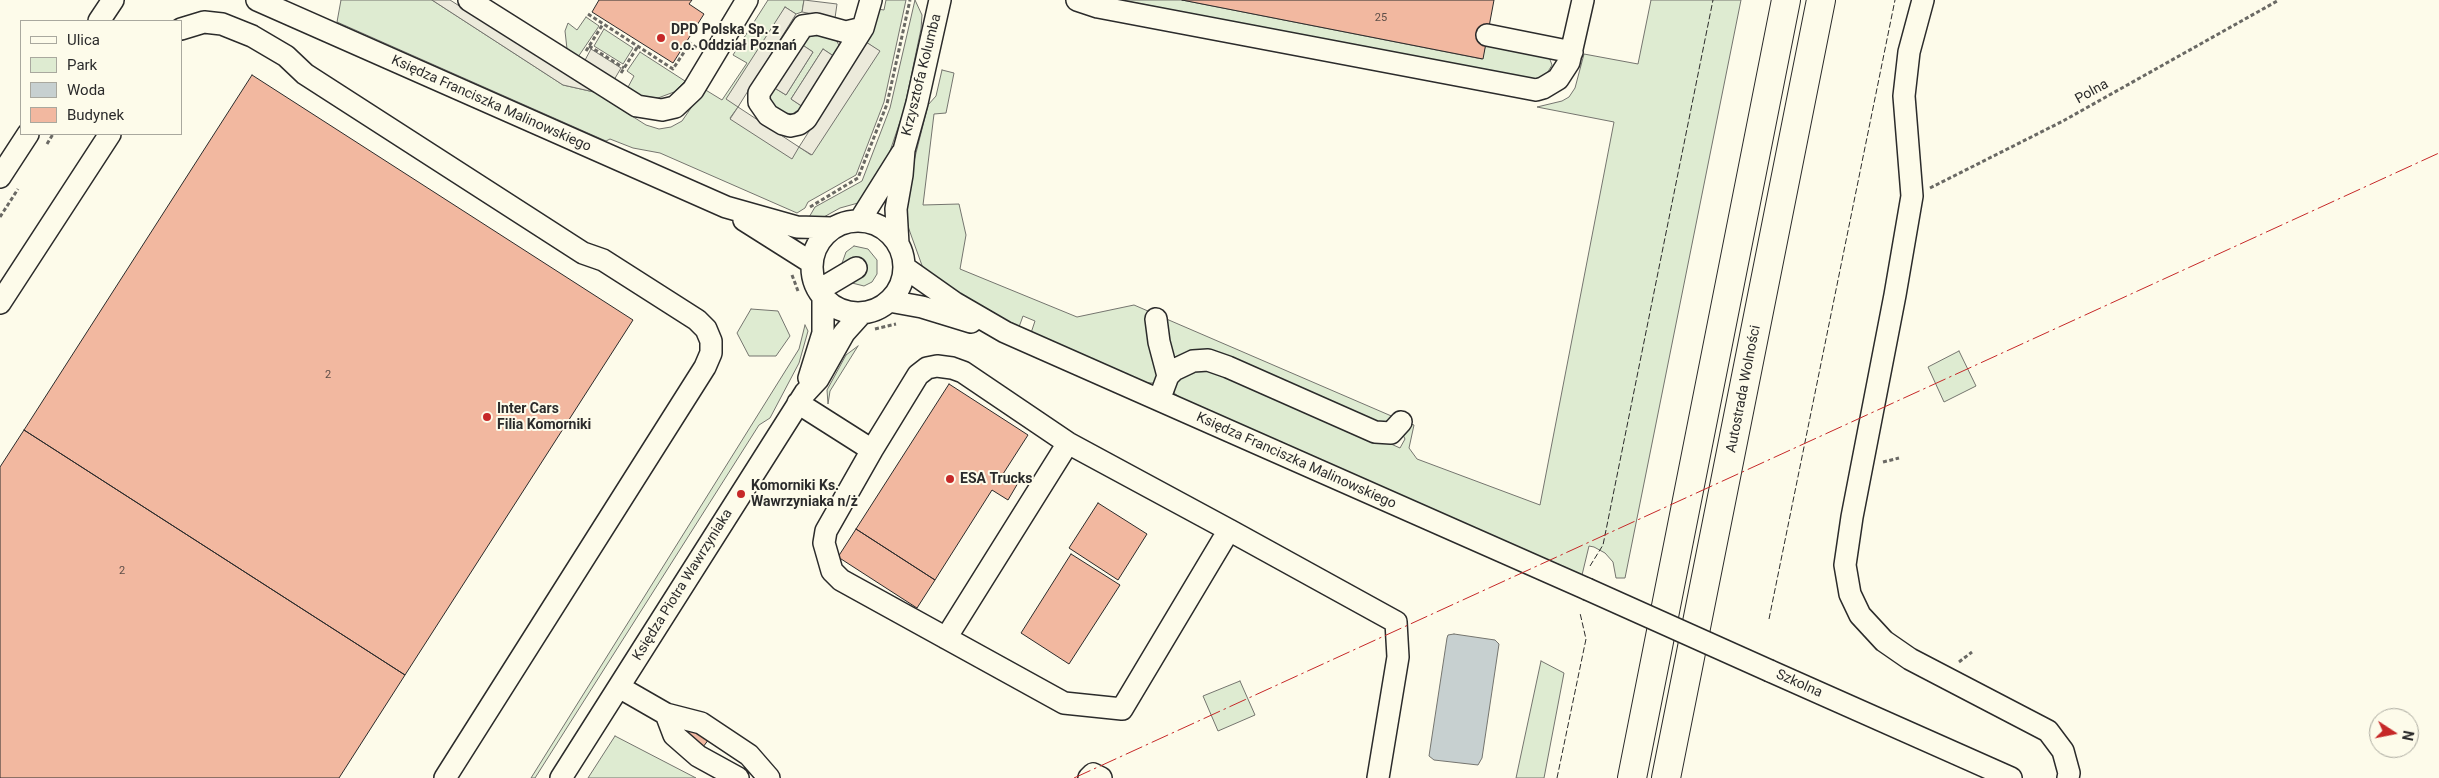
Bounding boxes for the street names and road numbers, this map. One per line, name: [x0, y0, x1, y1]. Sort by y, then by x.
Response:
street label: Krzysztofa Kolumba: [899, 12, 945, 138]
street label: Księdza Franciszka Malinowskiego: [388, 52, 594, 156]
street label: Polna: [2072, 76, 2112, 108]
street label: Autostrada Wolności: [1723, 324, 1765, 454]
street label: Księdza Franciszka Malinowskiego: [1193, 409, 1399, 513]
street label: Księdza Piotra Wawrzyniaka: [629, 506, 737, 664]
street label: Szkolna: [1773, 666, 1825, 702]

